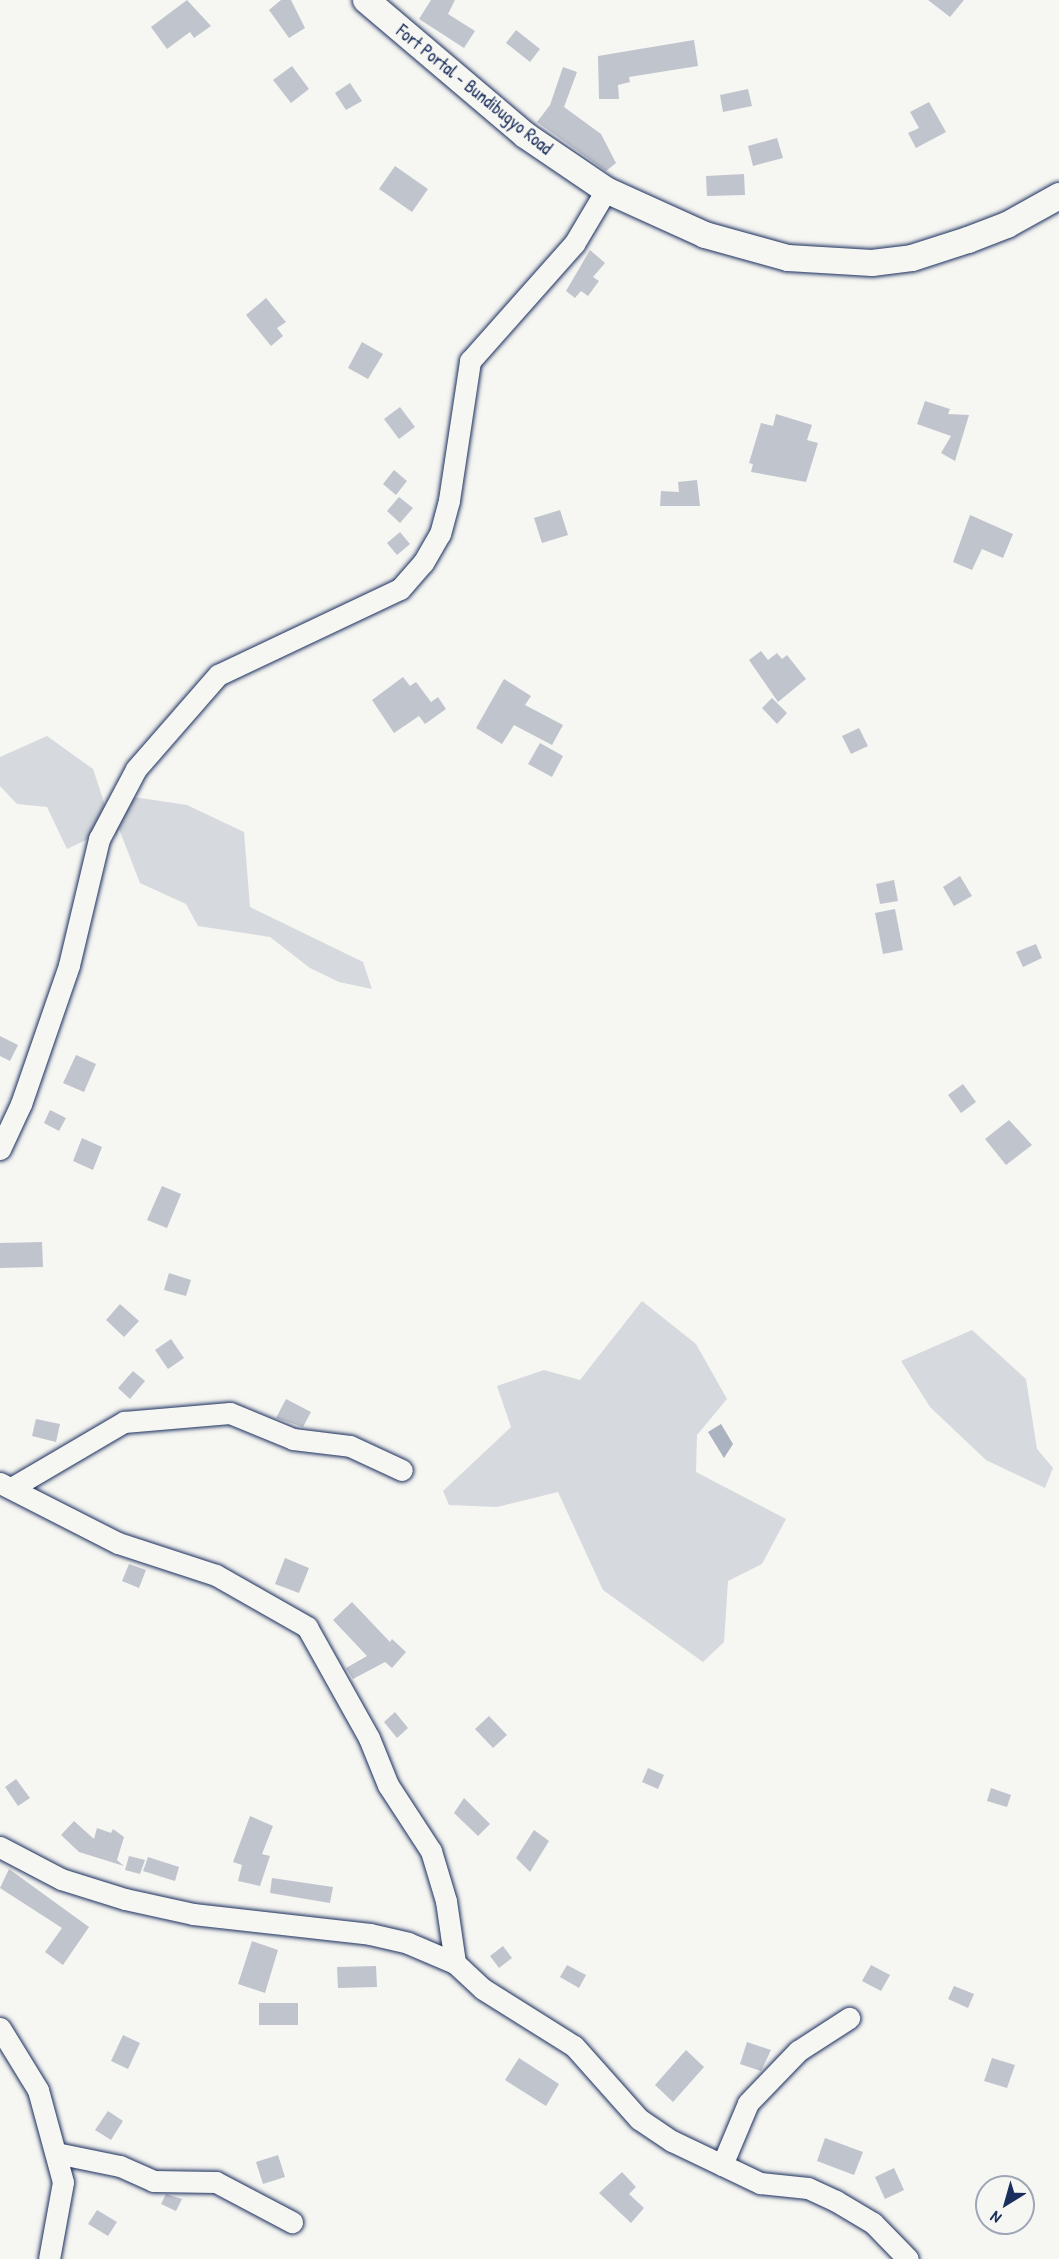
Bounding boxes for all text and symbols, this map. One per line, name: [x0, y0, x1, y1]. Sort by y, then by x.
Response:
street label: Fort Portal - Bundibugyo Road: [392, 20, 556, 160]
north arrow: [975, 2175, 1035, 2235]
text: N: [985, 2206, 1005, 2229]

